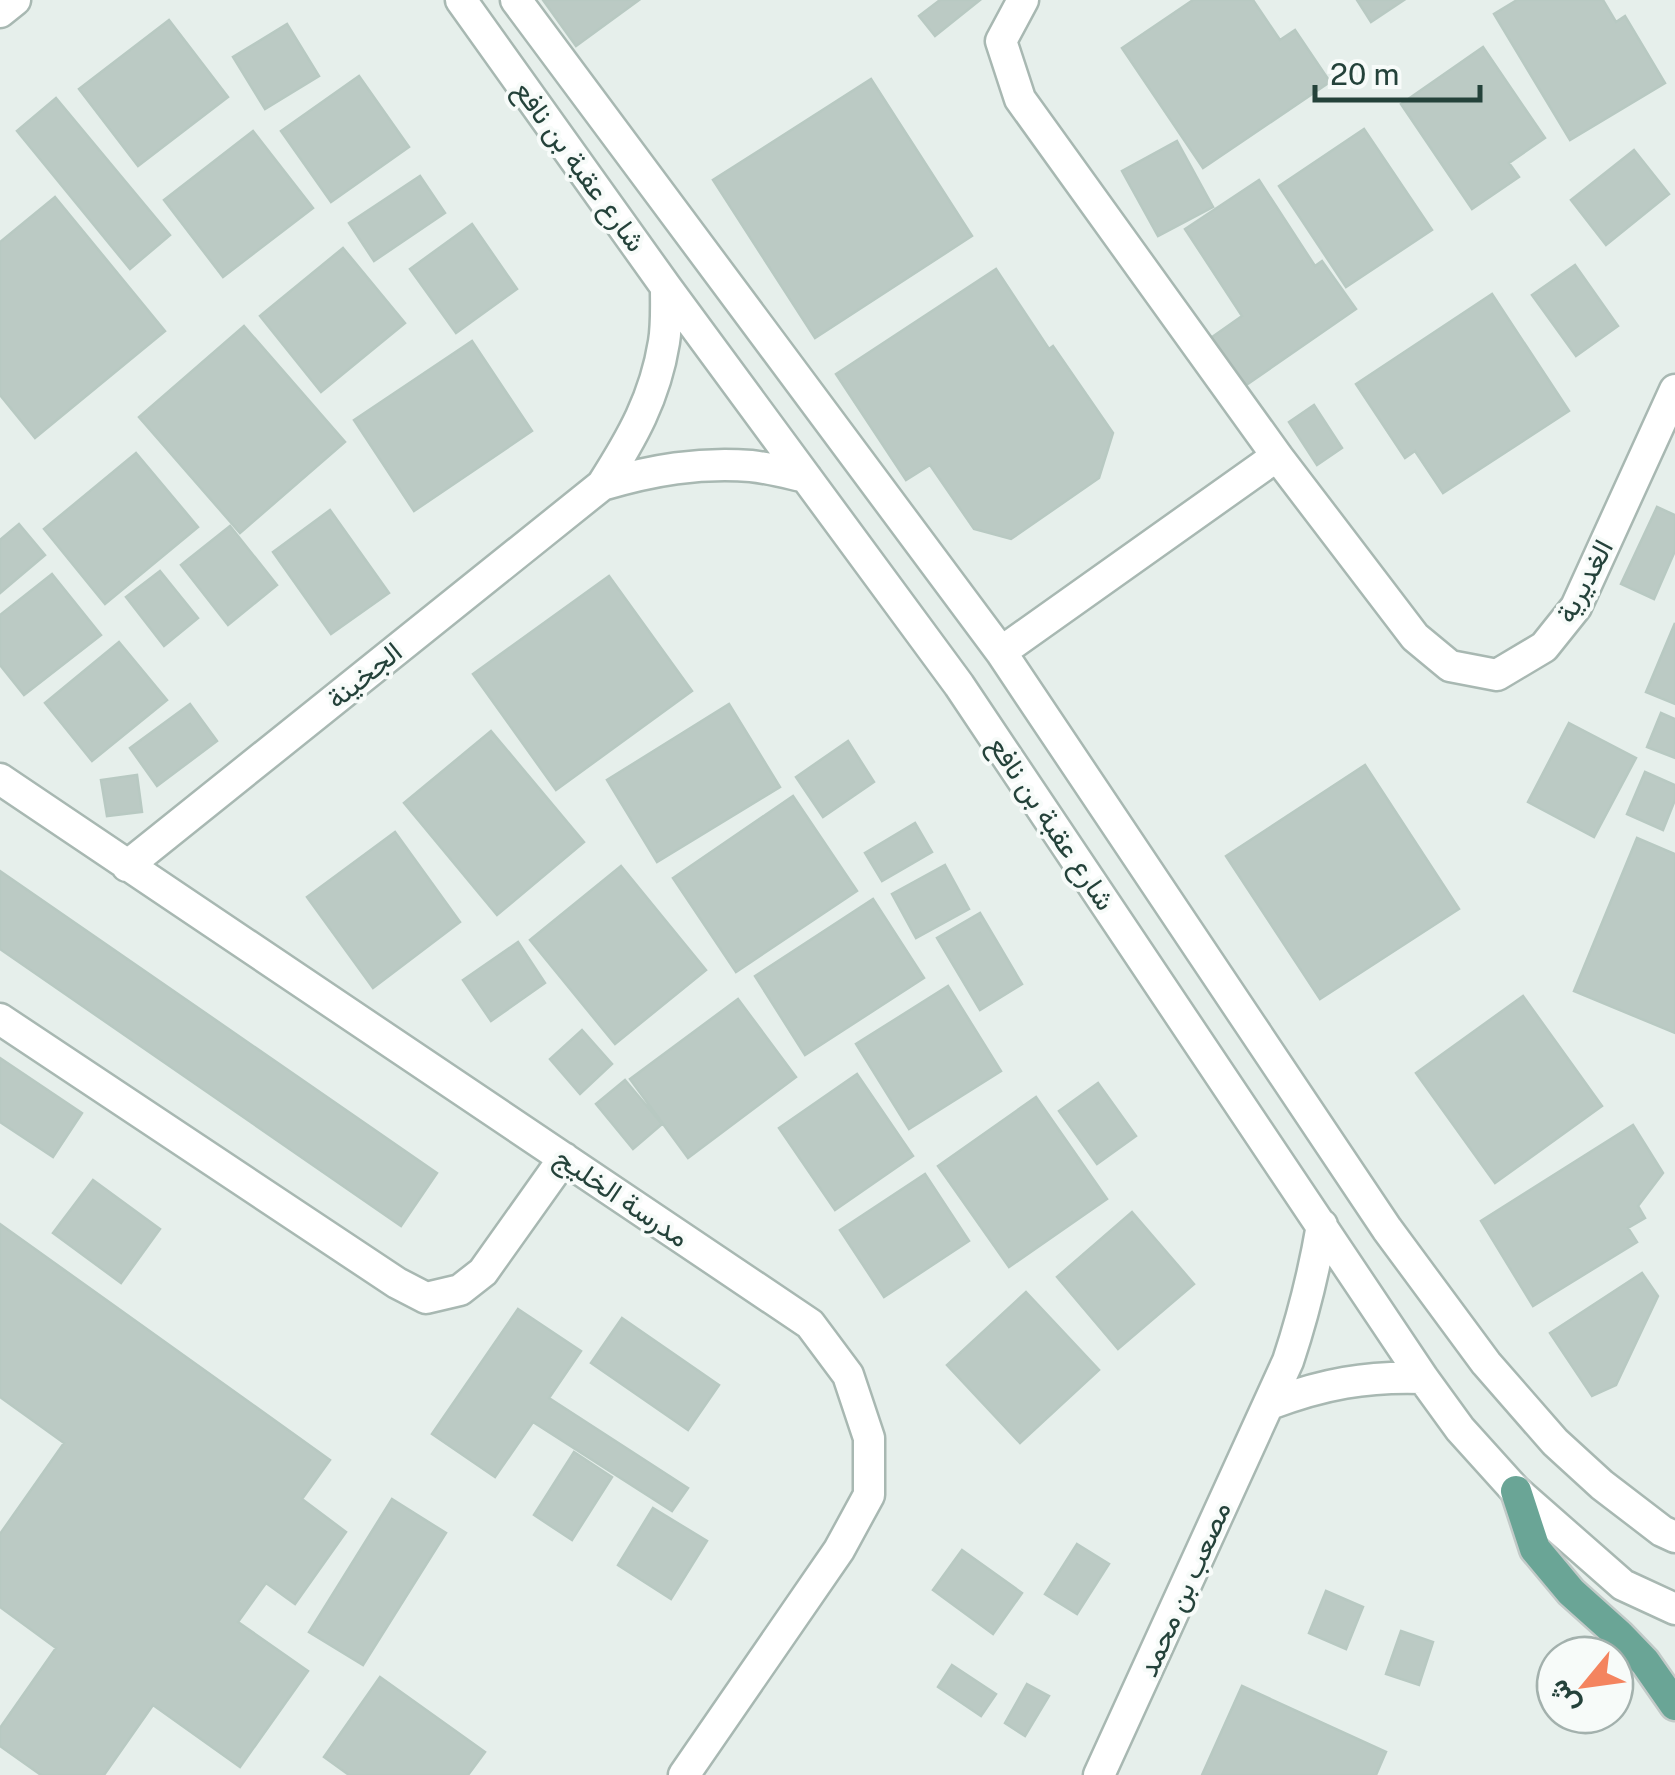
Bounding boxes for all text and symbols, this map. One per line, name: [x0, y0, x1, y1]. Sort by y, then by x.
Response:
scale bar: [1315, 40, 1480, 102]
text: 20 m: [1330, 56, 1399, 92]
street label: شارع عقبة بن نافع: [504, 74, 653, 260]
street label: الغديرية: [1548, 534, 1621, 629]
street label: الجخينة: [320, 634, 408, 716]
street label: شارع عقبة بن نافع: [979, 729, 1123, 918]
street label: مدرسة الخليج: [547, 1140, 695, 1257]
street label: مصعب بن محمد: [1130, 1496, 1238, 1682]
north arrow: [1535, 1635, 1635, 1735]
text: ش: [1540, 1674, 1586, 1720]

